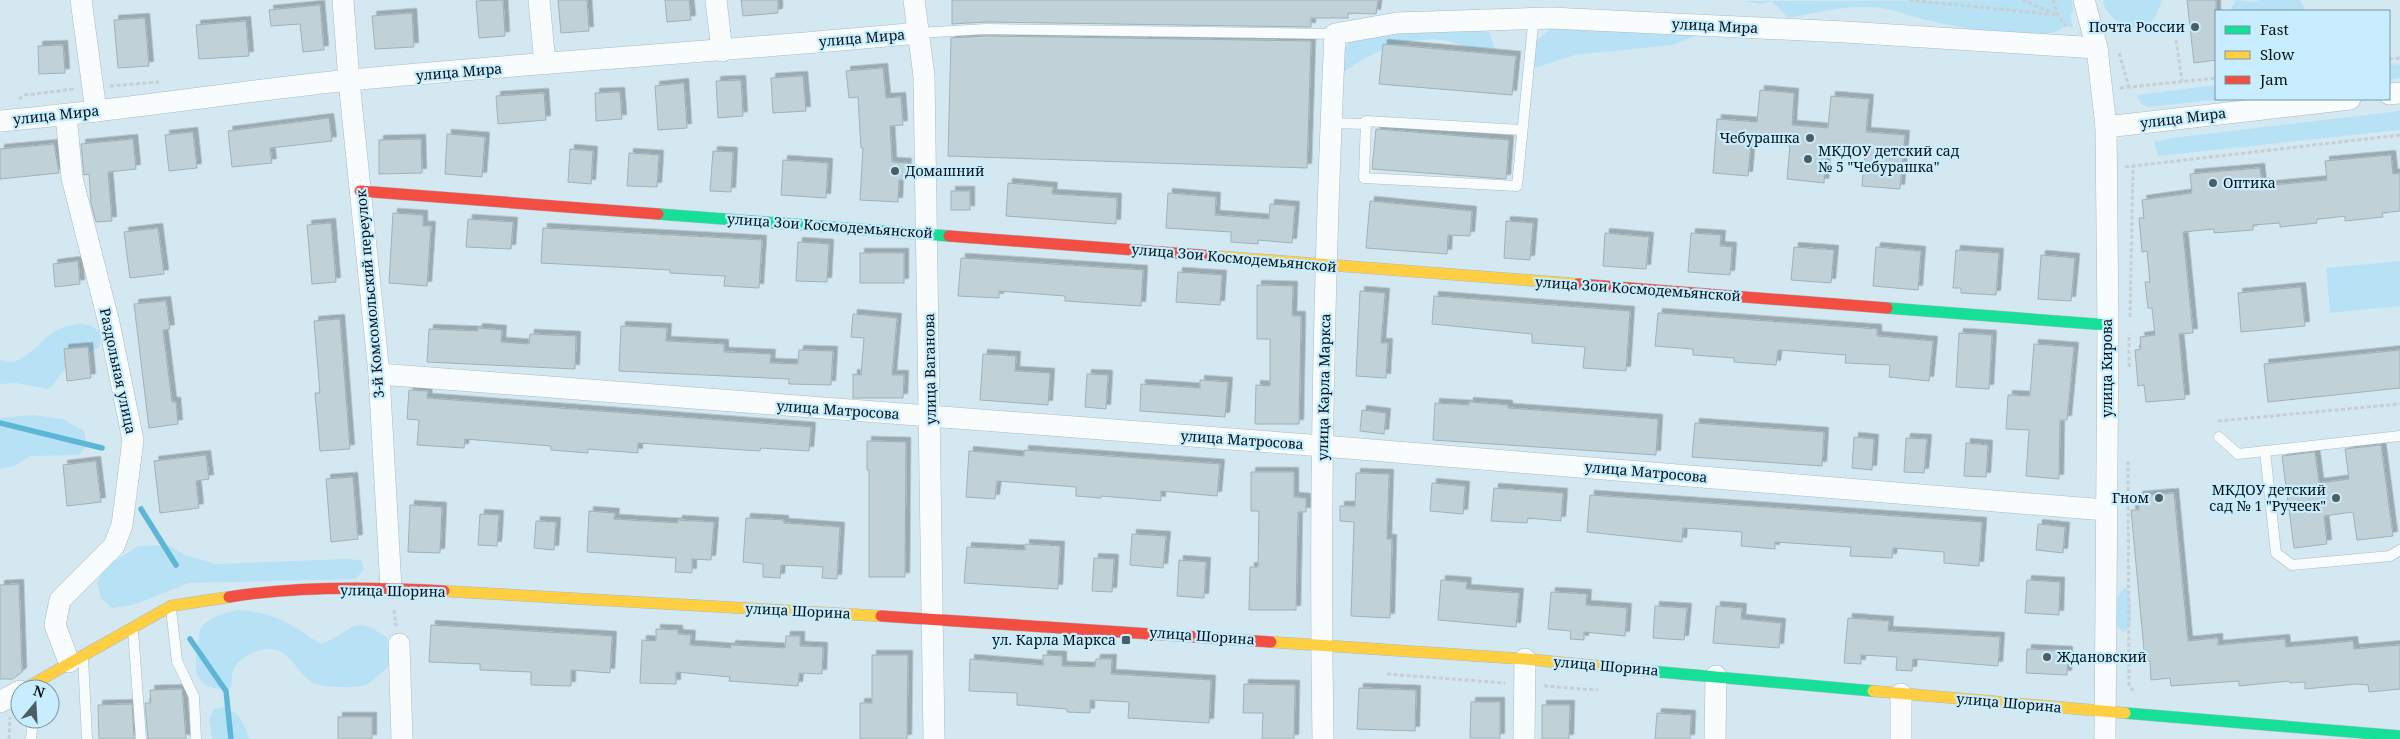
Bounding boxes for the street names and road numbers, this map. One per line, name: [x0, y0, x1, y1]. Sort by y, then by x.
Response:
street label: улица Мира: [1671, 14, 1759, 37]
street label: улица Мира: [818, 24, 906, 51]
street label: улица Мира: [415, 58, 503, 85]
street label: улица Мира: [12, 101, 100, 128]
street label: улица Мира: [2139, 103, 2227, 132]
street label: 3-й Комсомольский переулок: [351, 188, 388, 399]
street label: улица Зои Космодемьянской: [727, 209, 934, 242]
street label: улица Зои Космодемьянской: [1131, 239, 1338, 276]
street label: улица Зои Космодемьянской: [1535, 272, 1742, 305]
street label: Раздольная улица: [96, 306, 141, 436]
street label: улица Ваганова: [919, 313, 940, 425]
street label: улица Карла Маркса: [1313, 313, 1334, 461]
street label: улица Кирова: [2097, 319, 2116, 417]
street label: улица Матросова: [776, 396, 900, 423]
street label: улица Матросова: [1180, 426, 1304, 453]
street label: улица Матросова: [1584, 457, 1708, 486]
street label: улица Шорина: [340, 580, 446, 601]
street label: улица Шорина: [745, 598, 851, 623]
street label: улица Шорина: [1149, 622, 1255, 649]
street label: улица Шорина: [1553, 651, 1660, 680]
street label: улица Шорина: [1956, 688, 2063, 717]

